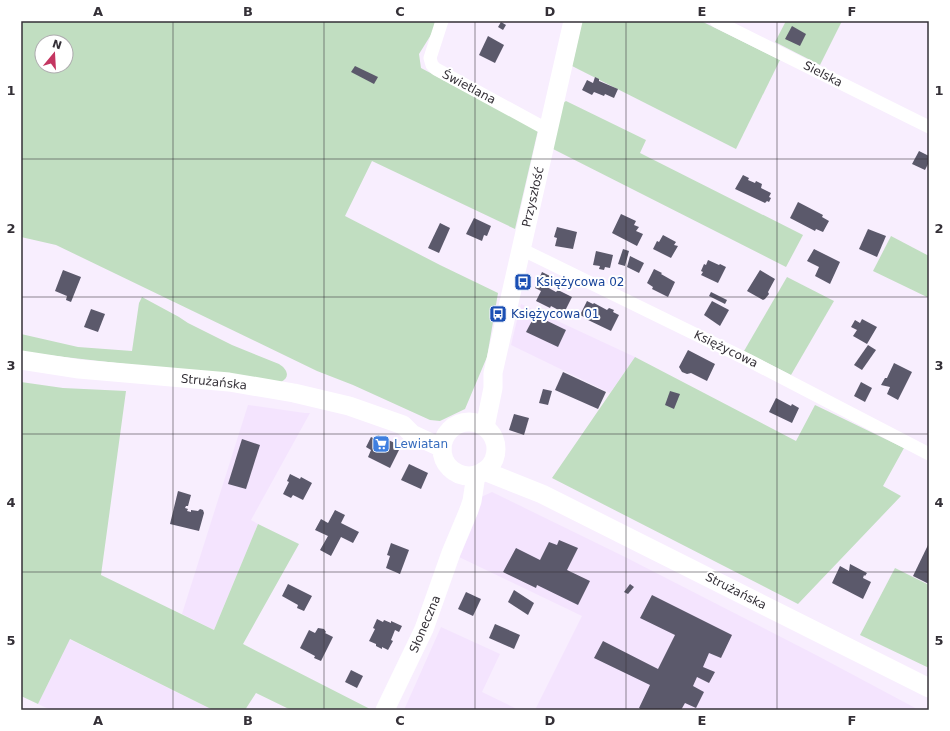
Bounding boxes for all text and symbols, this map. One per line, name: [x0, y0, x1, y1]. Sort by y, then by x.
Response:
text: A: [93, 4, 103, 19]
text: B: [243, 4, 253, 19]
text: C: [395, 4, 405, 19]
text: D: [545, 4, 556, 19]
text: E: [698, 4, 706, 19]
text: F: [848, 4, 856, 19]
north arrow: [34, 34, 74, 74]
text: N: [51, 37, 63, 53]
street label: Sielska: [801, 58, 845, 90]
street label: Świetlana: [440, 66, 499, 107]
text: 1: [6, 83, 16, 98]
text: 1: [934, 83, 944, 98]
street label: Przyszłość: [519, 165, 547, 229]
text: 2: [6, 221, 16, 236]
text: 2: [934, 221, 944, 236]
bus stop icon: Księżycowa 02: [513, 272, 533, 292]
place label: Księżycowa 02: [536, 275, 624, 289]
bus stop icon: Księżycowa 01: [488, 304, 508, 324]
place label: Księżycowa 01: [511, 307, 599, 321]
street label: Księżycowa: [692, 328, 760, 370]
text: 3: [6, 358, 16, 373]
text: 3: [934, 358, 944, 373]
street label: Strużańska: [180, 372, 248, 392]
supermarket icon: Lewiatan: [371, 434, 391, 454]
place label: Lewiatan: [394, 437, 448, 451]
text: 4: [6, 495, 16, 510]
text: 4: [934, 495, 944, 510]
street label: Strużańska: [703, 570, 769, 612]
street label: Słoneczna: [407, 593, 443, 655]
text: 5: [6, 633, 16, 648]
text: 5: [934, 633, 944, 648]
text: A: [93, 713, 103, 728]
text: B: [243, 713, 253, 728]
text: C: [395, 713, 405, 728]
text: D: [545, 713, 556, 728]
text: E: [698, 713, 706, 728]
text: F: [848, 713, 856, 728]

